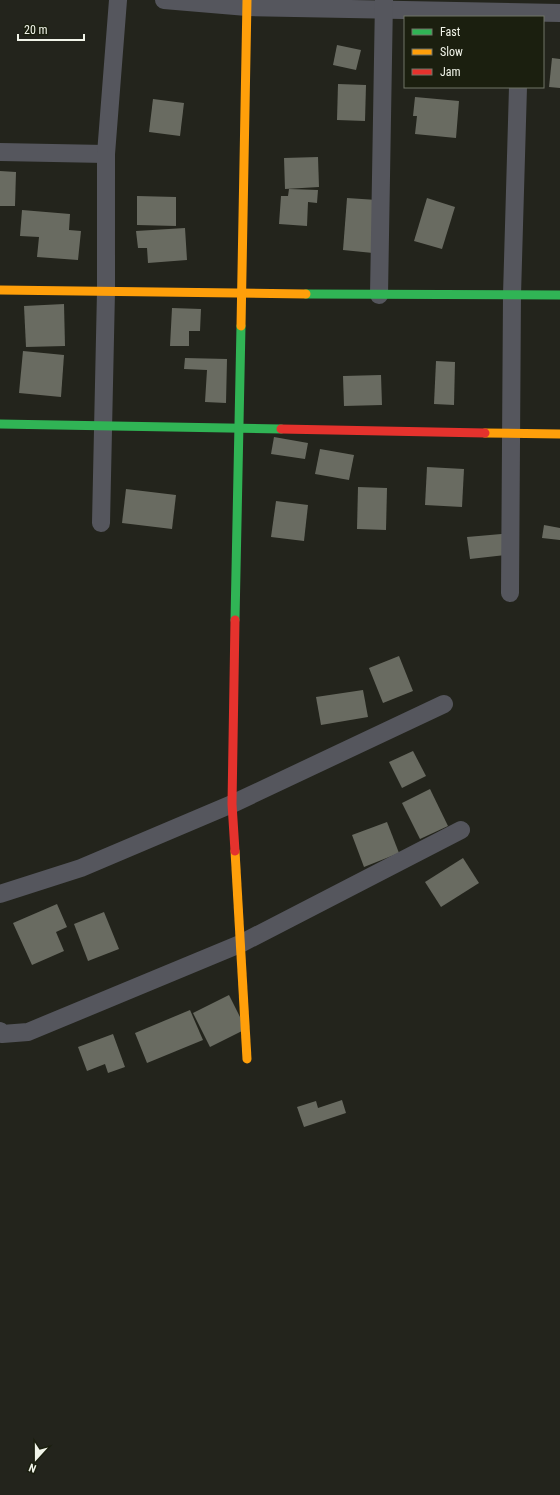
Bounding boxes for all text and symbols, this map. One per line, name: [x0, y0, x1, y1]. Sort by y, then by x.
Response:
scale bar: [18, 16, 84, 42]
legend: [404, 16, 544, 88]
text: 20 m: [24, 23, 48, 37]
text: Fast: [440, 25, 461, 39]
text: Slow: [440, 45, 463, 59]
text: Jam: [440, 65, 461, 79]
north arrow: [16, 1439, 56, 1479]
text: N: [27, 1461, 38, 1475]

